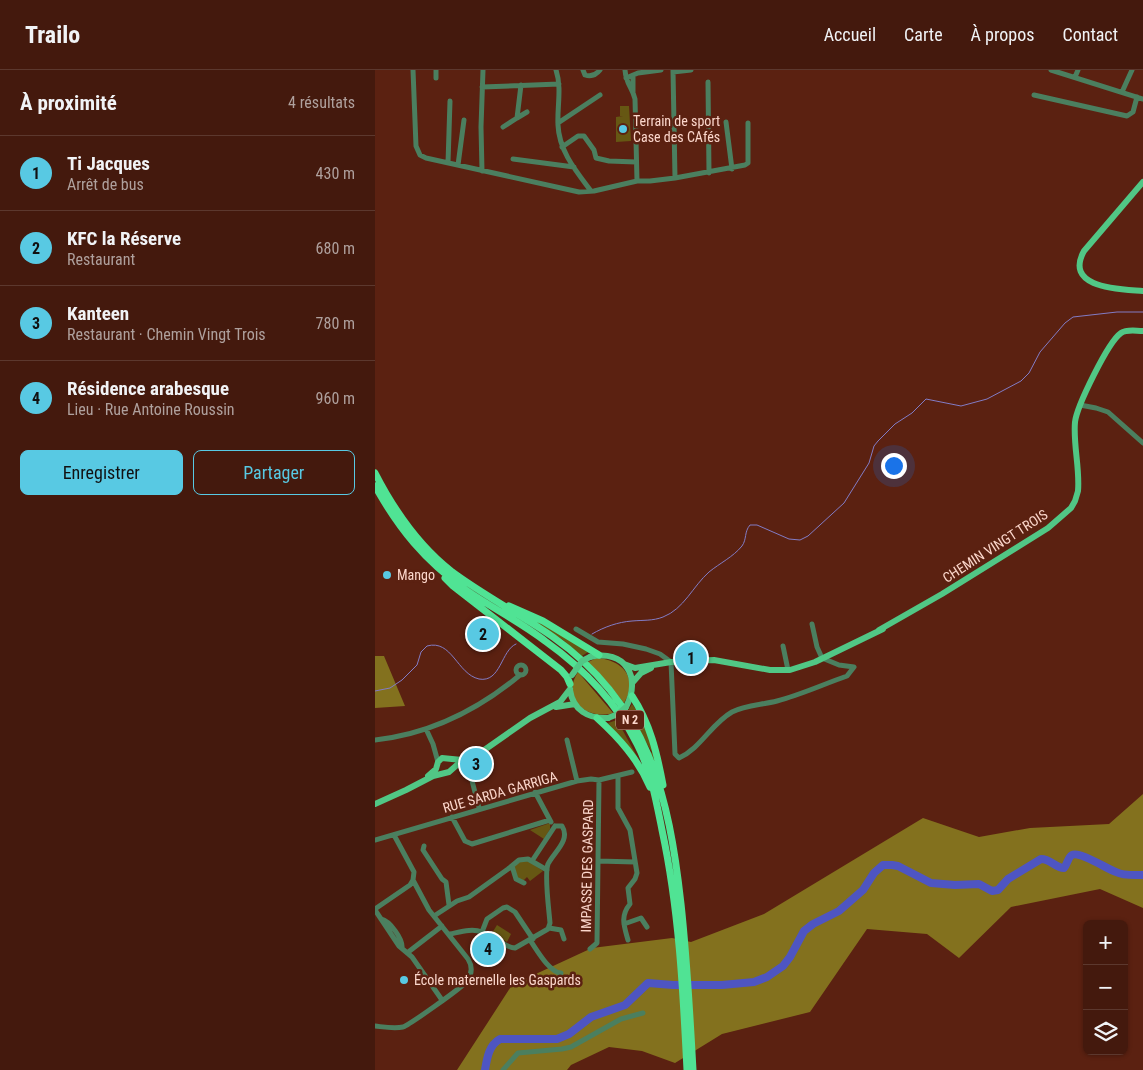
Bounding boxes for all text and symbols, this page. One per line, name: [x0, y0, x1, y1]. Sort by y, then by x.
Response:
text: Trailo: [25, 21, 80, 49]
text: Accueil: [824, 24, 876, 45]
text: Carte: [904, 24, 943, 45]
text: À propos: [971, 24, 1034, 45]
text: Contact: [1062, 24, 1118, 45]
text: À proximité: [20, 91, 117, 115]
text: 4 résultats: [288, 93, 355, 112]
place label: Terrain de sport Case des CAfés: [633, 113, 720, 145]
marker: Terrain de sport Case des CAfés: [617, 123, 629, 135]
text: Ti Jacques: [67, 152, 150, 175]
text: 1: [32, 164, 40, 183]
text: 430 m: [316, 164, 355, 183]
text: Arrêt de bus: [67, 175, 144, 194]
text: KFC la Réserve: [67, 227, 181, 250]
text: 2: [32, 239, 40, 258]
text: 680 m: [316, 239, 355, 258]
text: Restaurant: [67, 250, 135, 269]
text: Kanteen: [67, 302, 129, 325]
text: 3: [32, 314, 40, 333]
text: 780 m: [316, 314, 355, 333]
text: Restaurant · Chemin Vingt Trois: [67, 325, 266, 344]
text: Résidence arabesque: [67, 377, 229, 400]
text: 4: [32, 389, 40, 408]
text: 960 m: [316, 389, 355, 408]
text: Lieu · Rue Antoine Roussin: [67, 400, 235, 419]
button: Enregistrer: [20, 450, 183, 495]
button: Partager: [193, 450, 355, 495]
your location: [881, 453, 907, 479]
street label: CHEMIN VINGT TROIS: [940, 506, 1050, 586]
place label: Mango: [397, 567, 435, 583]
marker: Mango: [381, 569, 393, 581]
pin: 2: [467, 615, 499, 653]
pin: 1: [675, 639, 707, 677]
road number: N 2: [616, 710, 644, 730]
pin: 3: [460, 745, 492, 783]
street label: RUE SARDA GARRIGA: [441, 768, 559, 816]
street label: IMPASSE DES GASPARD: [578, 799, 596, 933]
map controls: [1083, 920, 1128, 1055]
button: +: [1083, 920, 1128, 965]
pin: 4: [472, 930, 504, 968]
button: −: [1083, 965, 1128, 1010]
place label: École maternelle les Gaspards: [414, 971, 581, 988]
marker: École maternelle les Gaspards: [398, 974, 410, 986]
button: layers: [1083, 1010, 1128, 1055]

